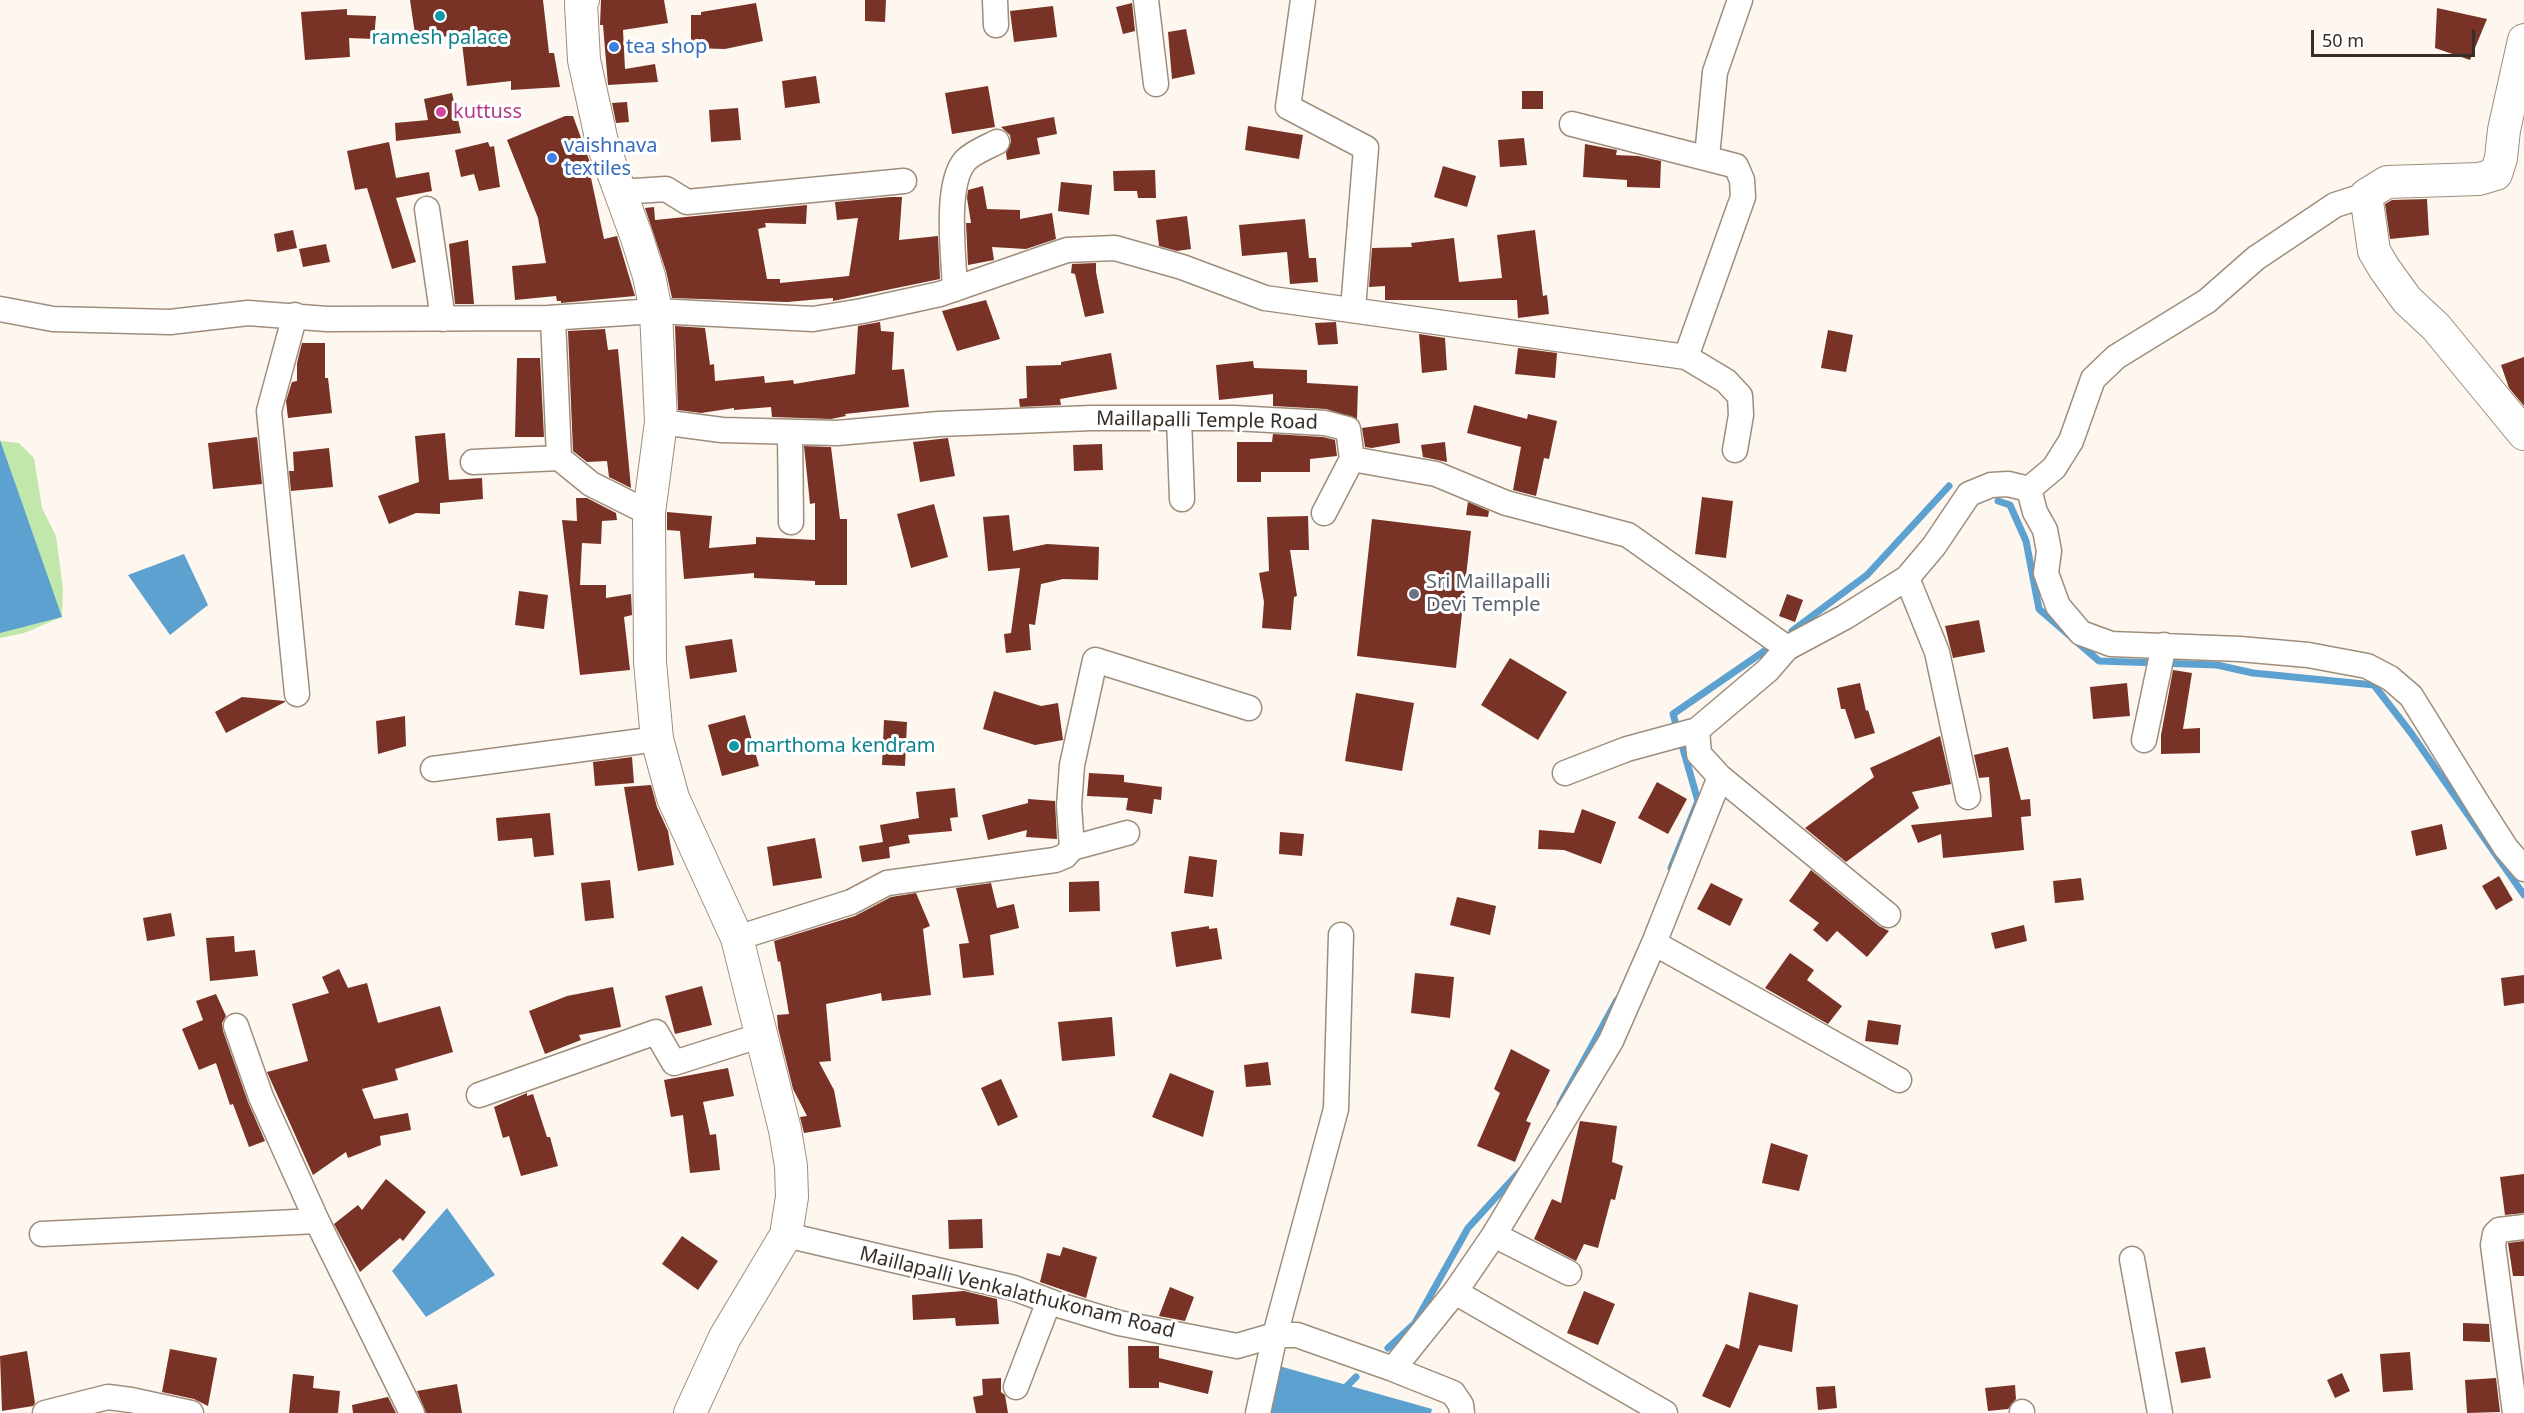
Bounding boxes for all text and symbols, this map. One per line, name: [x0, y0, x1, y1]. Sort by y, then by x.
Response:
marker: ramesh palace: [433, 9, 447, 23]
scale bar: [2314, 18, 2478, 56]
place label: ramesh palace: [372, 26, 508, 50]
text: 50 m: [2322, 28, 2364, 52]
place label: tea shop: [626, 35, 707, 59]
marker: tea shop: [607, 40, 621, 54]
place label: kuttuss: [453, 100, 522, 124]
marker: kuttuss: [434, 105, 448, 119]
place label: vaishnava textiles: [564, 134, 657, 181]
marker: vaishnava textiles: [545, 151, 559, 165]
street label: Maillapalli Temple Road: [1096, 407, 1318, 435]
place label: Sri Maillapalli Devi Temple: [1426, 570, 1551, 617]
marker: Sri Maillapalli Devi Temple: [1407, 587, 1421, 601]
place label: marthoma kendram: [746, 734, 935, 758]
marker: marthoma kendram: [727, 739, 741, 753]
street label: Maillapalli Venkalathukonam Road: [857, 1242, 1177, 1344]

